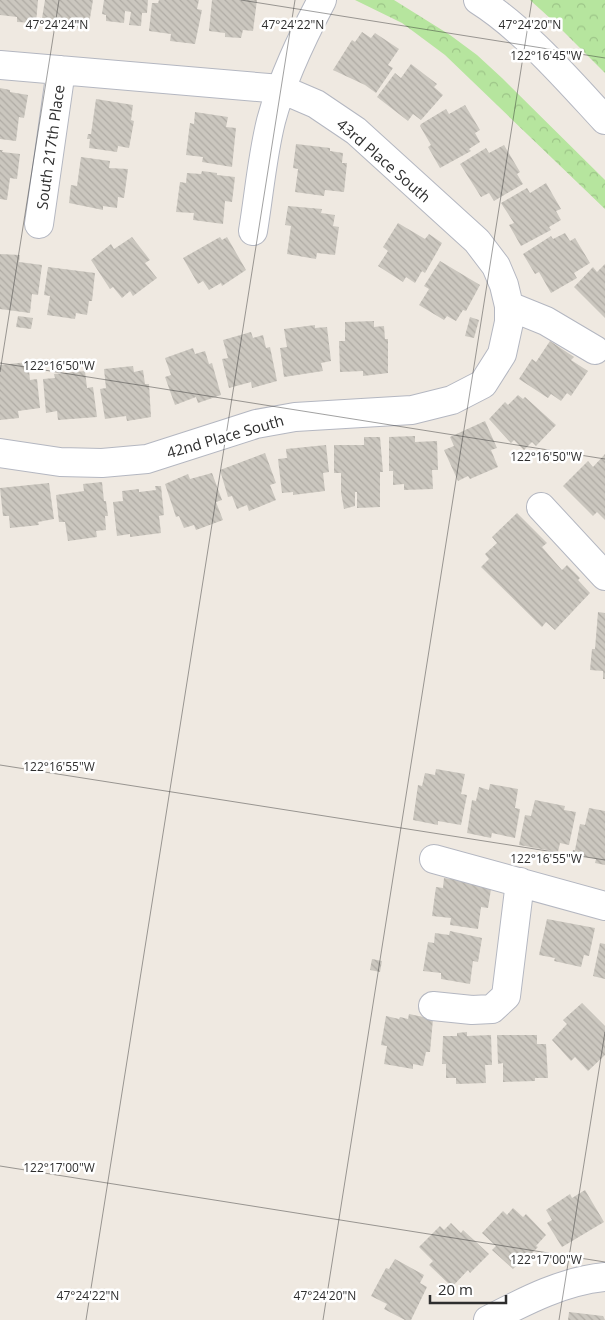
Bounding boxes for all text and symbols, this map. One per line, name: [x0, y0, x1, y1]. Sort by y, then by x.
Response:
text: 47°24'24"N: [26, 16, 88, 33]
text: 47°24'22"N: [262, 16, 324, 33]
text: 47°24'20"N: [499, 16, 561, 33]
text: 122°16'45"W: [510, 47, 582, 64]
street label: South 217th Place: [31, 83, 69, 211]
street label: 43rd Place South: [333, 114, 435, 206]
text: 122°16'50"W: [23, 357, 95, 374]
street label: 42nd Place South: [164, 410, 286, 462]
text: 122°16'50"W: [510, 448, 582, 465]
text: 122°16'55"W: [23, 758, 95, 775]
text: 122°16'55"W: [510, 850, 582, 867]
text: 122°17'00"W: [23, 1159, 95, 1176]
text: 122°17'00"W: [510, 1251, 582, 1268]
scale bar: [430, 1272, 506, 1304]
text: 20 m: [438, 1279, 473, 1299]
text: 47°24'22"N: [57, 1287, 119, 1304]
text: 47°24'20"N: [294, 1287, 356, 1304]

